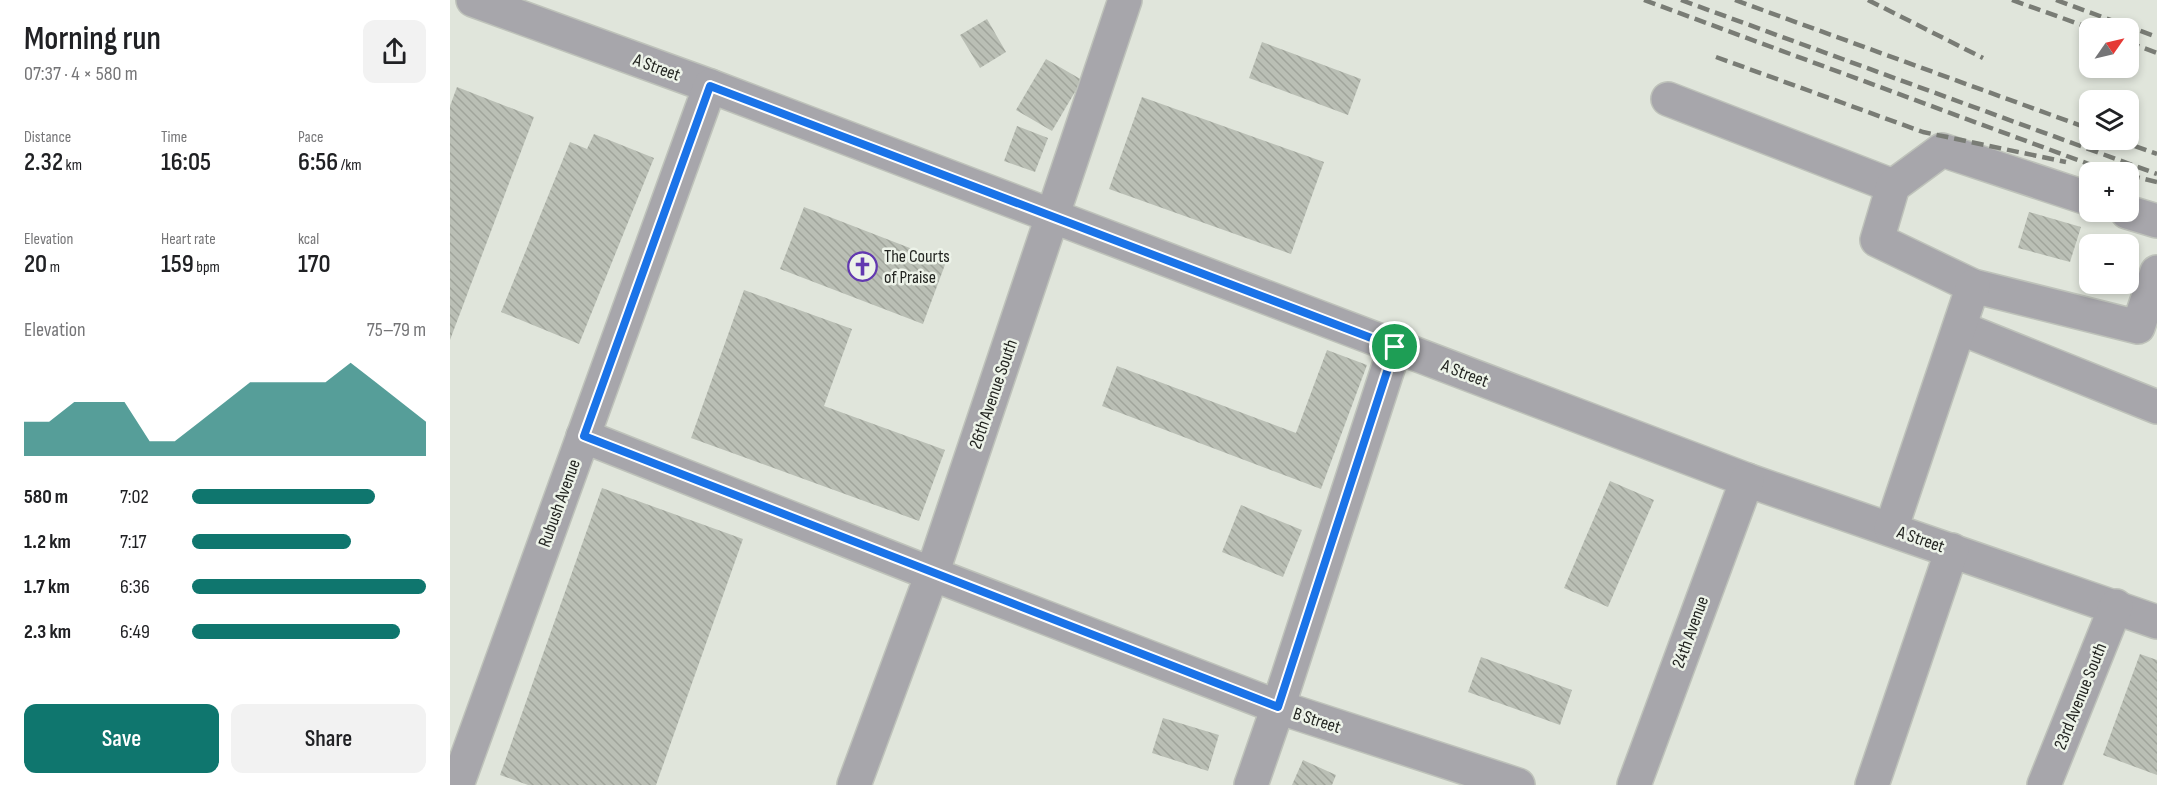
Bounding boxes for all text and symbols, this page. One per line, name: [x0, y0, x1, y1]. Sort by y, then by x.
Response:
north arrow: [2079, 18, 2139, 78]
map controls: [2079, 18, 2139, 294]
text: Morning run: [24, 19, 161, 59]
button: share: [363, 20, 426, 83]
street label: A Street: [629, 49, 684, 86]
text: 07:37 · 4 × 580 m: [24, 62, 137, 86]
button: layers: [2079, 90, 2139, 150]
text: Distance: [24, 128, 71, 147]
text: Time: [161, 128, 187, 147]
text: Pace: [298, 128, 323, 147]
text: 2.32: [24, 147, 63, 178]
text: 16:05: [161, 147, 211, 178]
text: 6:56: [298, 147, 338, 178]
text: km: [63, 156, 82, 175]
text: /km: [338, 156, 362, 175]
button: +: [2079, 162, 2139, 222]
text: Elevation: [24, 230, 73, 249]
text: Heart rate: [161, 230, 216, 249]
text: kcal: [298, 230, 319, 249]
button: −: [2079, 234, 2139, 294]
place label: The Courts of Praise: [884, 246, 950, 288]
text: 20: [24, 249, 47, 280]
text: 159: [161, 249, 194, 280]
text: 170: [298, 249, 331, 280]
church icon: The Courts of Praise: [847, 250, 879, 282]
text: m: [47, 258, 60, 277]
text: bpm: [194, 258, 220, 277]
text: Elevation: [24, 318, 86, 342]
text: 75–79 m: [367, 318, 426, 342]
pin: [1369, 321, 1420, 372]
icon: arrive: [1378, 330, 1411, 363]
street label: 26th Avenue South: [965, 337, 1022, 452]
street label: A Street: [1437, 355, 1492, 392]
street label: Rubush Avenue: [534, 456, 585, 550]
text: 580 m: [24, 485, 68, 509]
text: 7:02: [120, 485, 149, 509]
street label: A Street: [1894, 521, 1948, 557]
text: 1.2 km: [24, 530, 71, 554]
text: 7:17: [120, 530, 147, 554]
text: 1.7 km: [24, 575, 70, 599]
text: 6:36: [120, 575, 150, 599]
street label: 24th Avenue: [1668, 593, 1713, 671]
text: 2.3 km: [24, 620, 71, 644]
text: 6:49: [120, 620, 150, 644]
street label: 23rd Avenue South: [2050, 640, 2111, 753]
street label: B Street: [1290, 703, 1344, 738]
button: Save: [24, 704, 219, 773]
button: Share: [231, 704, 426, 773]

